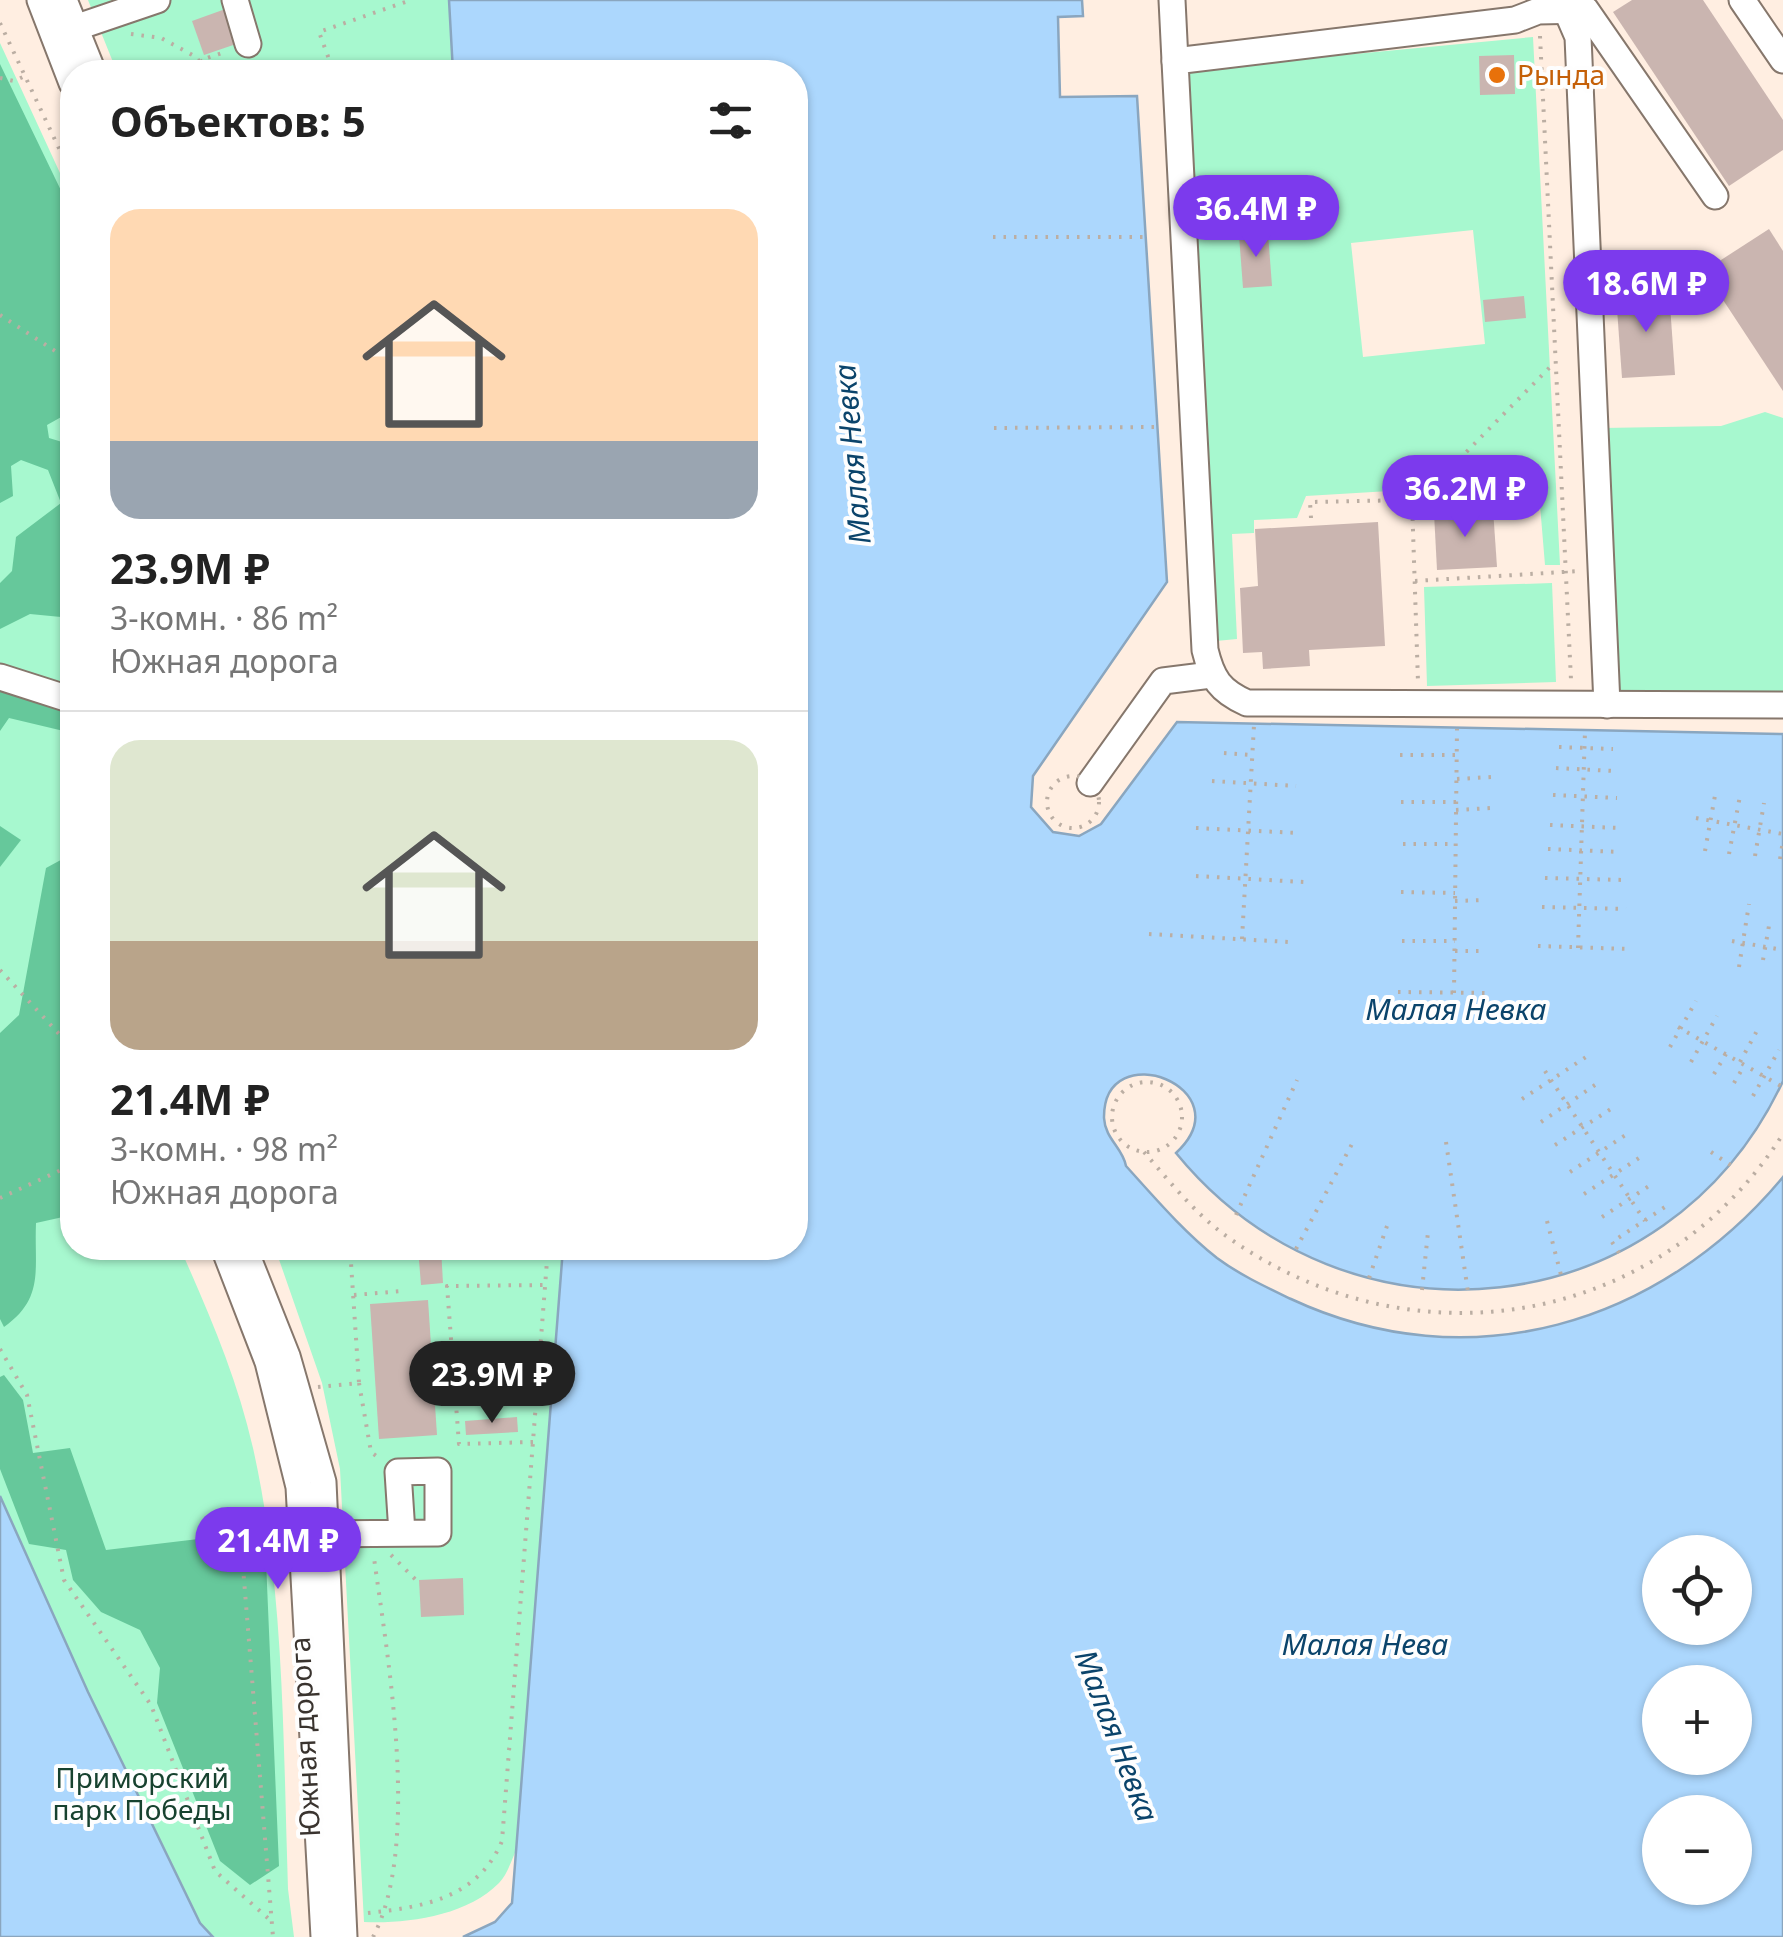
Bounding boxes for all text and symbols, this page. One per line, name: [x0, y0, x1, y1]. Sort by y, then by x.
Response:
place label: Рында: [1517, 55, 1605, 93]
marker: Рында: [1486, 64, 1508, 86]
text: Объектов: 5: [110, 92, 366, 149]
icon: filters: [703, 93, 758, 148]
pin: 36.4M ₽: [1164, 175, 1348, 260]
text: 36.4M ₽: [1195, 186, 1317, 229]
pin: 18.6M ₽: [1554, 250, 1738, 335]
text: 18.6M ₽: [1585, 261, 1707, 304]
icon: home: [344, 274, 524, 454]
water label: Малая Невка: [823, 362, 880, 546]
pin: 36.2M ₽: [1373, 455, 1557, 540]
text: 36.2M ₽: [1404, 466, 1526, 509]
text: 23.9M ₽: [110, 539, 270, 596]
text: 3-комн. · 86 m²: [110, 596, 338, 639]
text: Южная дорога: [110, 639, 339, 682]
icon: home: [344, 805, 524, 985]
water label: Малая Невка: [1366, 988, 1546, 1029]
text: 21.4M ₽: [110, 1070, 270, 1127]
text: 3-комн. · 98 m²: [110, 1127, 338, 1170]
text: Южная дорога: [110, 1170, 339, 1213]
pin: 23.9M ₽: [400, 1341, 584, 1426]
text: 23.9M ₽: [431, 1352, 553, 1395]
pin: 21.4M ₽: [186, 1507, 370, 1592]
text: 21.4M ₽: [217, 1518, 339, 1561]
map controls: [1642, 1535, 1752, 1905]
button: locate: [1642, 1535, 1752, 1645]
water label: Малая Нева: [1282, 1623, 1448, 1664]
street label: Южная дорога: [280, 1636, 328, 1838]
water label: Малая Невка: [1066, 1644, 1169, 1827]
button: +: [1642, 1665, 1752, 1775]
park label: Приморский парк Победы: [53, 1758, 231, 1828]
button: −: [1642, 1795, 1752, 1905]

